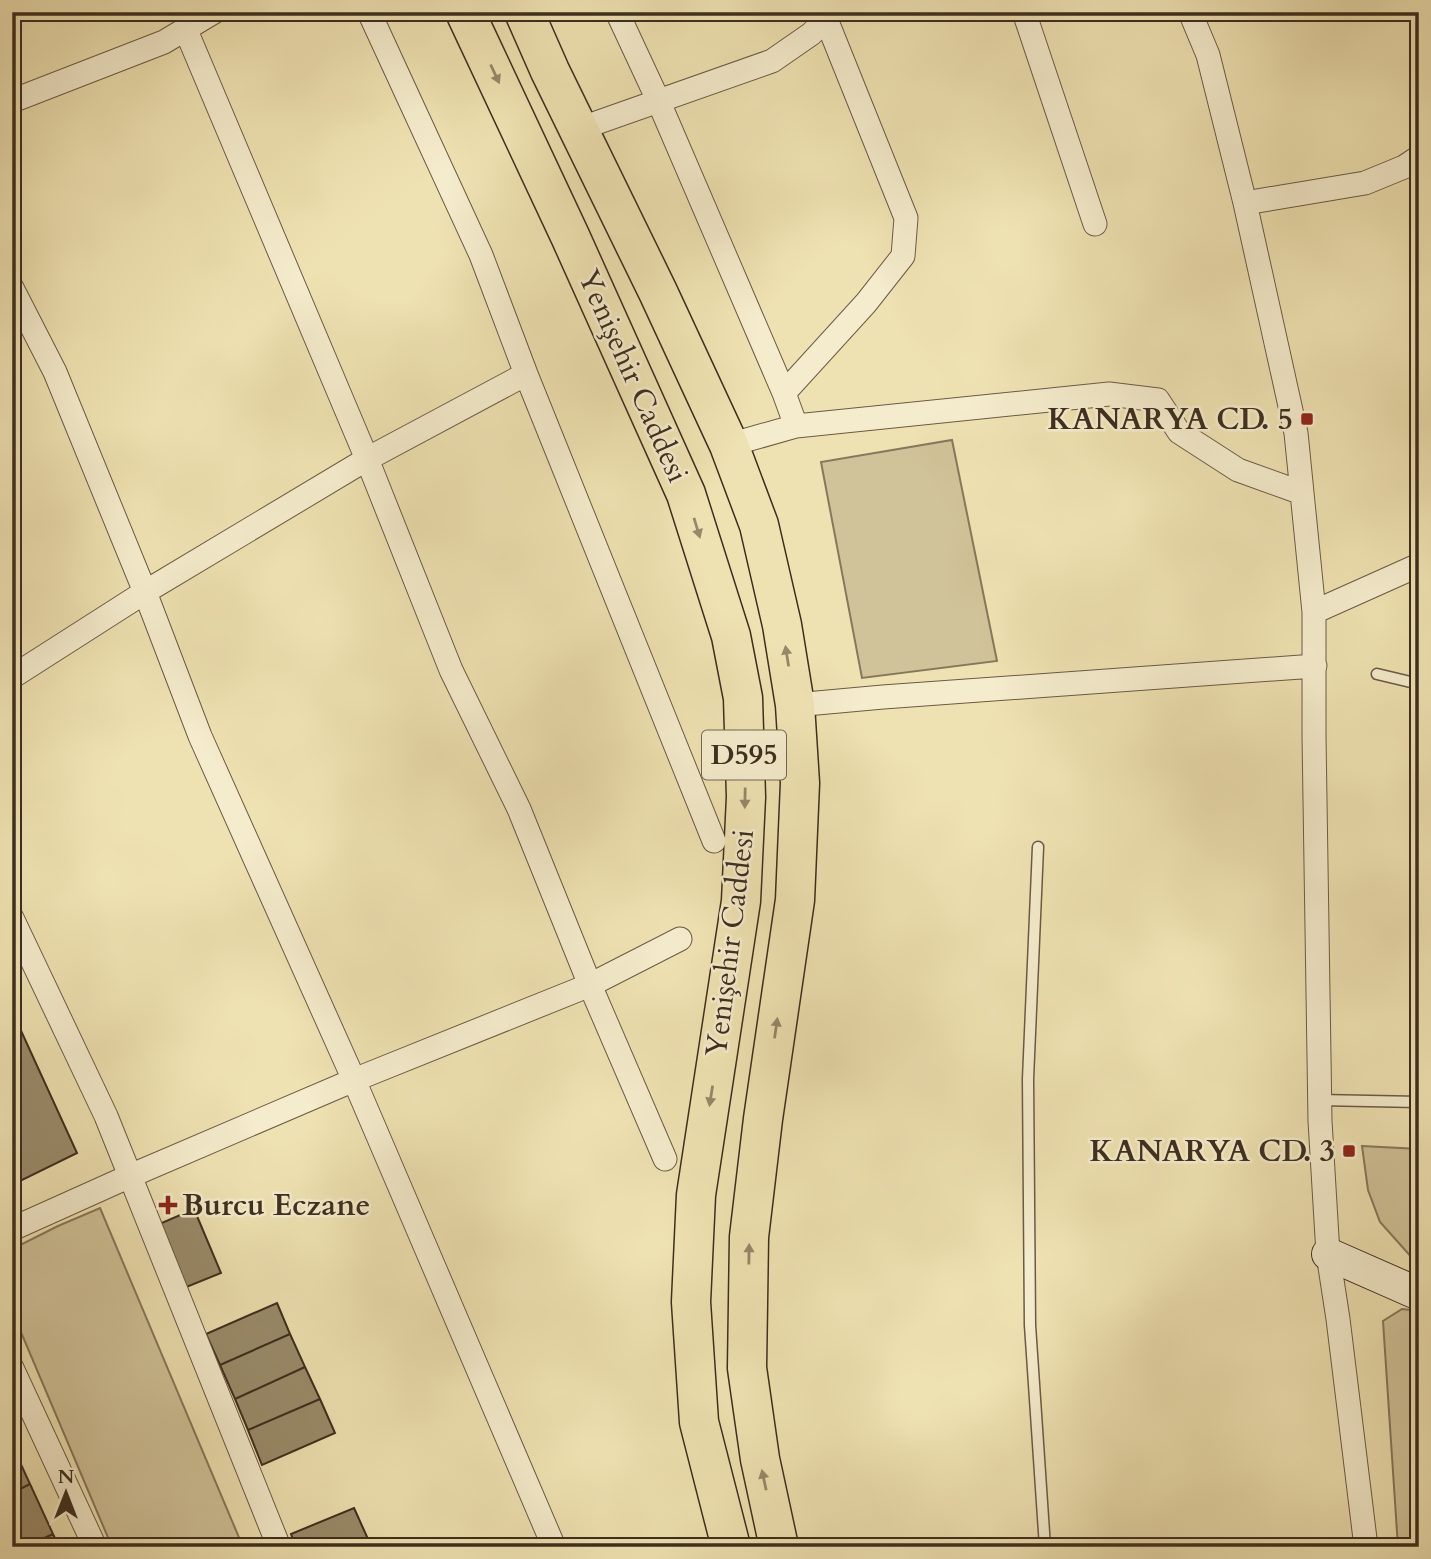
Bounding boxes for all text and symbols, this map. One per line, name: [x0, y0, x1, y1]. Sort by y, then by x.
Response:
one-way arrow: [489, 64, 500, 84]
street label: Yenişehir Caddesi: [568, 263, 698, 489]
place label: KANARYA CD. 5: [1048, 399, 1293, 440]
marker: KANARYA CD. 5: [1299, 411, 1315, 427]
one-way arrow: [692, 517, 703, 538]
one-way arrow: [781, 645, 792, 667]
road number: D595: [702, 730, 786, 780]
one-way arrow: [739, 787, 751, 809]
street label: Yenişehir Caddesi: [696, 827, 764, 1059]
one-way arrow: [771, 1017, 782, 1039]
one-way arrow: [705, 1085, 716, 1107]
place label: KANARYA CD. 3: [1090, 1131, 1335, 1172]
marker: KANARYA CD. 3: [1341, 1143, 1357, 1159]
place label: Burcu Eczane: [182, 1185, 370, 1226]
marker: Burcu Eczane: [160, 1197, 176, 1213]
one-way arrow: [743, 1243, 755, 1265]
north arrow: [32, 1458, 102, 1528]
text: N: [58, 1464, 75, 1490]
one-way arrow: [759, 1469, 770, 1491]

